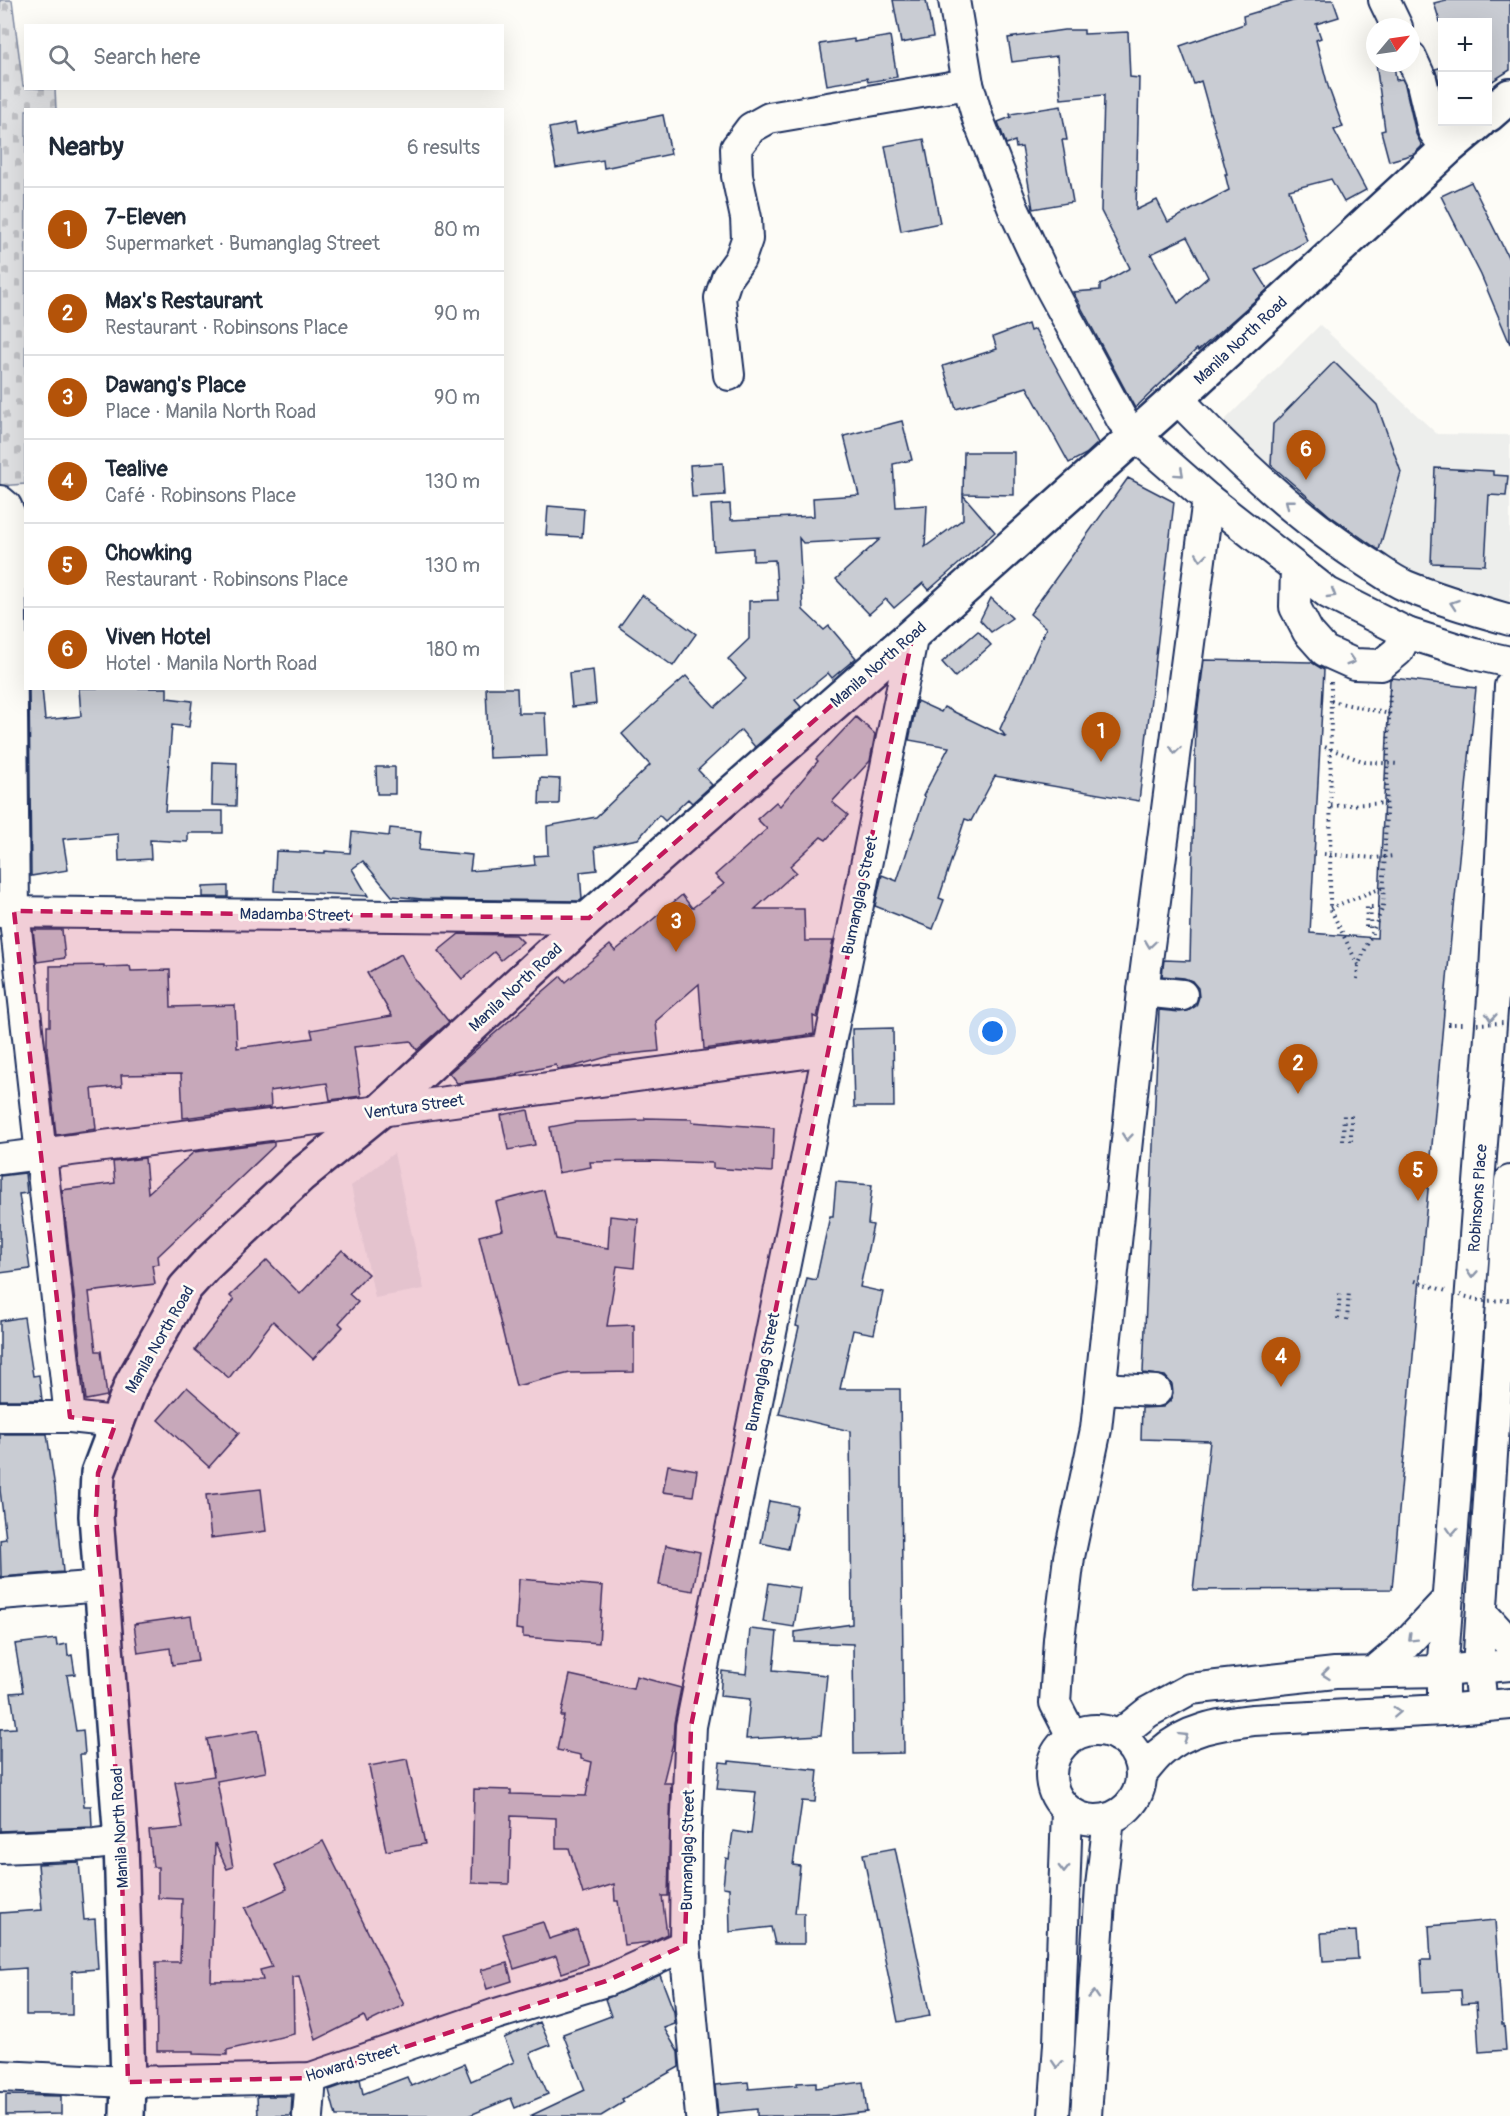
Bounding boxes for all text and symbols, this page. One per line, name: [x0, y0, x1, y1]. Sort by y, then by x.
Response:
north arrow: [1366, 18, 1420, 72]
map controls: [1438, 18, 1492, 126]
button: +: [1438, 18, 1492, 72]
search box: [24, 24, 504, 90]
icon: search: [45, 41, 78, 74]
text: Search here: [93, 43, 200, 71]
button: −: [1438, 72, 1492, 126]
text: Nearby: [48, 131, 124, 163]
text: 6 results: [407, 135, 480, 160]
text: 7-Eleven: [105, 203, 186, 231]
text: 1: [64, 217, 71, 242]
text: 80 m: [434, 217, 480, 242]
text: Supermarket · Bumanglag Street: [105, 231, 380, 256]
text: Max's Restaurant: [105, 287, 263, 315]
street label: Manila North Road: [1190, 292, 1292, 389]
text: 2: [62, 301, 73, 326]
text: 90 m: [434, 301, 480, 326]
text: Restaurant · Robinsons Place: [105, 315, 348, 340]
text: Dawang's Place: [105, 371, 246, 399]
text: 3: [62, 385, 73, 410]
text: 90 m: [434, 385, 480, 410]
text: Place · Manila North Road: [105, 399, 316, 424]
pin: 6: [1286, 430, 1326, 480]
text: Tealive: [105, 455, 168, 483]
one-way arrow: [1173, 466, 1183, 477]
text: 4: [62, 469, 73, 494]
text: 130 m: [425, 469, 480, 494]
text: Café · Robinsons Place: [105, 483, 296, 508]
one-way arrow: [1285, 499, 1296, 510]
text: Chowking: [105, 539, 192, 567]
text: 5: [62, 553, 73, 578]
text: 130 m: [425, 553, 480, 578]
one-way arrow: [1195, 553, 1207, 562]
text: Restaurant · Robinsons Place: [105, 567, 348, 592]
one-way arrow: [1326, 587, 1336, 599]
one-way arrow: [1449, 598, 1460, 611]
street label: Manila North Road: [827, 618, 931, 712]
text: Viven Hotel: [105, 623, 211, 651]
text: 6: [62, 637, 73, 662]
text: 180 m: [426, 637, 480, 662]
text: Hotel · Manila North Road: [105, 651, 317, 676]
one-way arrow: [1345, 654, 1356, 666]
pin: 1: [1082, 712, 1120, 762]
one-way arrow: [1170, 746, 1182, 755]
street label: Bumanglag Street: [838, 833, 882, 956]
pin: 3: [656, 902, 696, 952]
street label: Madamba Street: [240, 904, 351, 926]
street label: Manila North Road: [465, 939, 567, 1036]
one-way arrow: [1144, 939, 1156, 948]
one-way arrow: [1485, 1012, 1498, 1021]
your location: [978, 1017, 1007, 1046]
pin: 2: [1278, 1044, 1318, 1094]
street label: Ventura Street: [363, 1090, 466, 1124]
one-way arrow: [1121, 1133, 1134, 1142]
street label: Robinsons Place: [1464, 1143, 1492, 1253]
pin: 5: [1398, 1152, 1438, 1201]
one-way arrow: [1465, 1270, 1478, 1279]
street label: Manila North Road: [121, 1282, 199, 1397]
street label: Bumanglag Street: [742, 1310, 784, 1434]
pin: 4: [1262, 1338, 1300, 1387]
one-way arrow: [1446, 1527, 1459, 1536]
one-way arrow: [1408, 1631, 1419, 1642]
one-way arrow: [1321, 1667, 1330, 1680]
one-way arrow: [1393, 1706, 1402, 1719]
one-way arrow: [1178, 1733, 1189, 1744]
street label: Manila North Road: [107, 1767, 133, 1889]
street label: Bumanglag Street: [677, 1789, 699, 1911]
one-way arrow: [1058, 1864, 1070, 1873]
one-way arrow: [1088, 1990, 1101, 1999]
street label: Howard Street: [303, 2039, 402, 2087]
one-way arrow: [1051, 2059, 1064, 2068]

